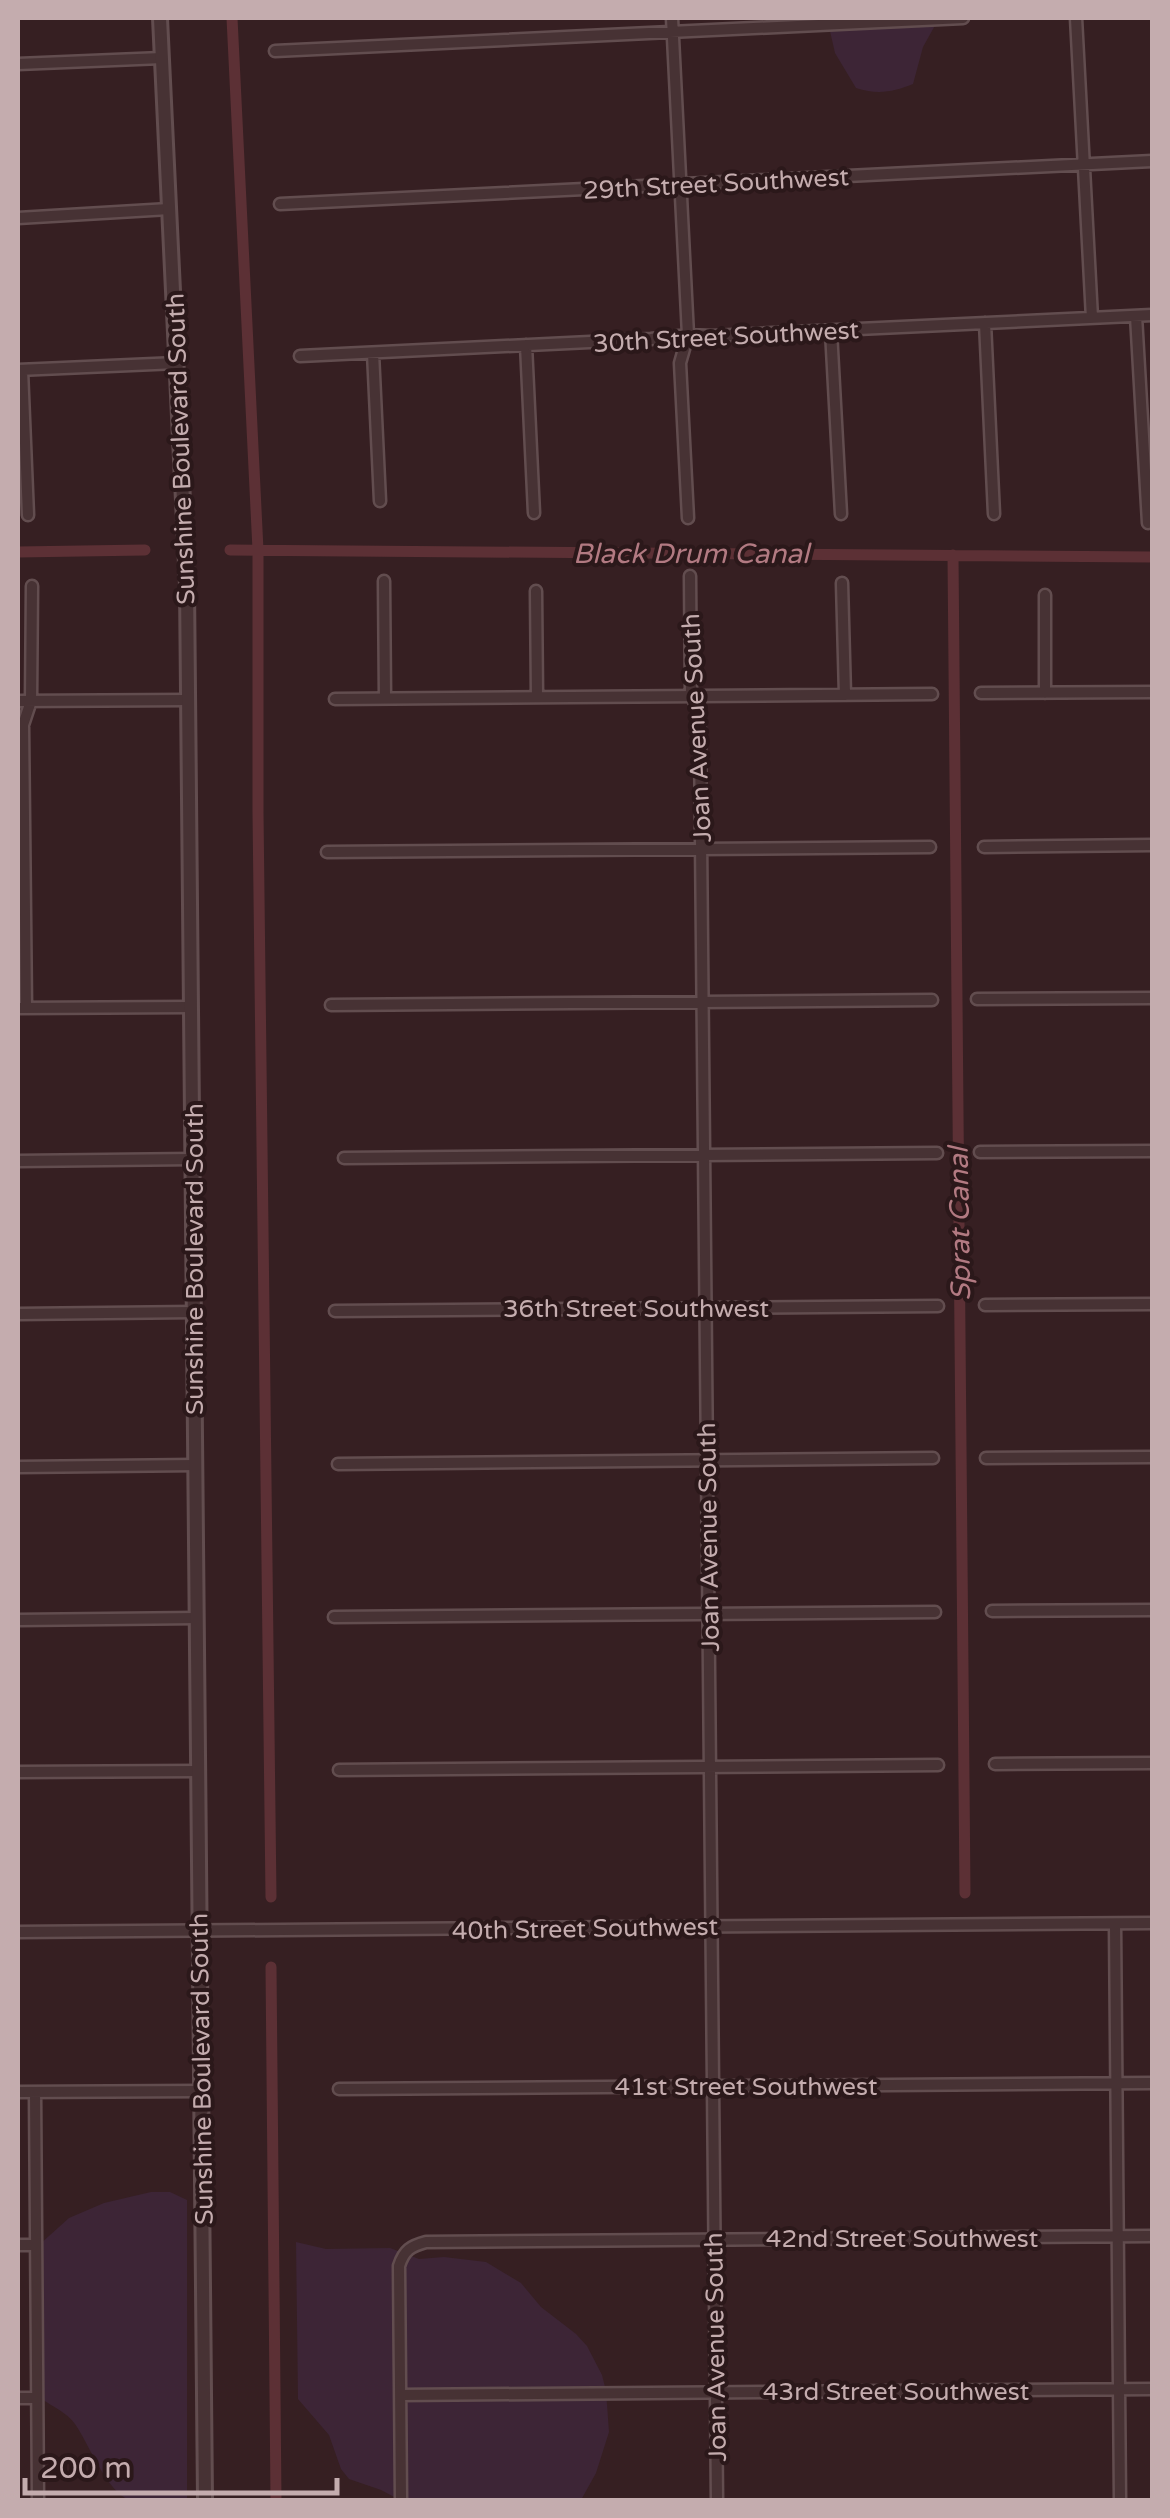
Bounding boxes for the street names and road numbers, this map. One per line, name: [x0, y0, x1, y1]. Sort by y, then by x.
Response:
street label: 29th Street Southwest: [582, 162, 850, 206]
street label: Sunshine Boulevard South: [161, 293, 201, 605]
street label: 30th Street Southwest: [592, 315, 860, 359]
street label: Joan Avenue South: [676, 613, 718, 843]
street label: Sunshine Boulevard South: [180, 1103, 210, 1415]
street label: 36th Street Southwest: [503, 1294, 770, 1324]
street label: Joan Avenue South: [692, 1422, 726, 1652]
street label: 40th Street Southwest: [452, 1912, 719, 1946]
street label: Sunshine Boulevard South: [184, 1913, 220, 2225]
street label: 41st Street Southwest: [615, 2072, 878, 2102]
street label: 42nd Street Southwest: [766, 2224, 1039, 2254]
street label: Joan Avenue South: [699, 2232, 733, 2462]
street label: 43rd Street Southwest: [763, 2377, 1030, 2407]

